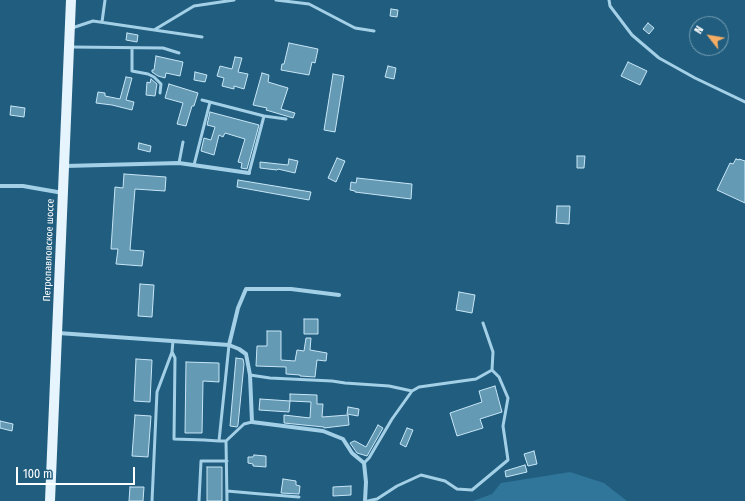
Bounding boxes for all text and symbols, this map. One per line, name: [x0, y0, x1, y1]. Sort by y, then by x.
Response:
north arrow: [689, 16, 729, 56]
text: N: [692, 24, 706, 36]
street label: Петропавловское шоссе: [41, 198, 57, 302]
scale bar: [18, 459, 137, 485]
text: 100 m: [23, 467, 52, 481]

